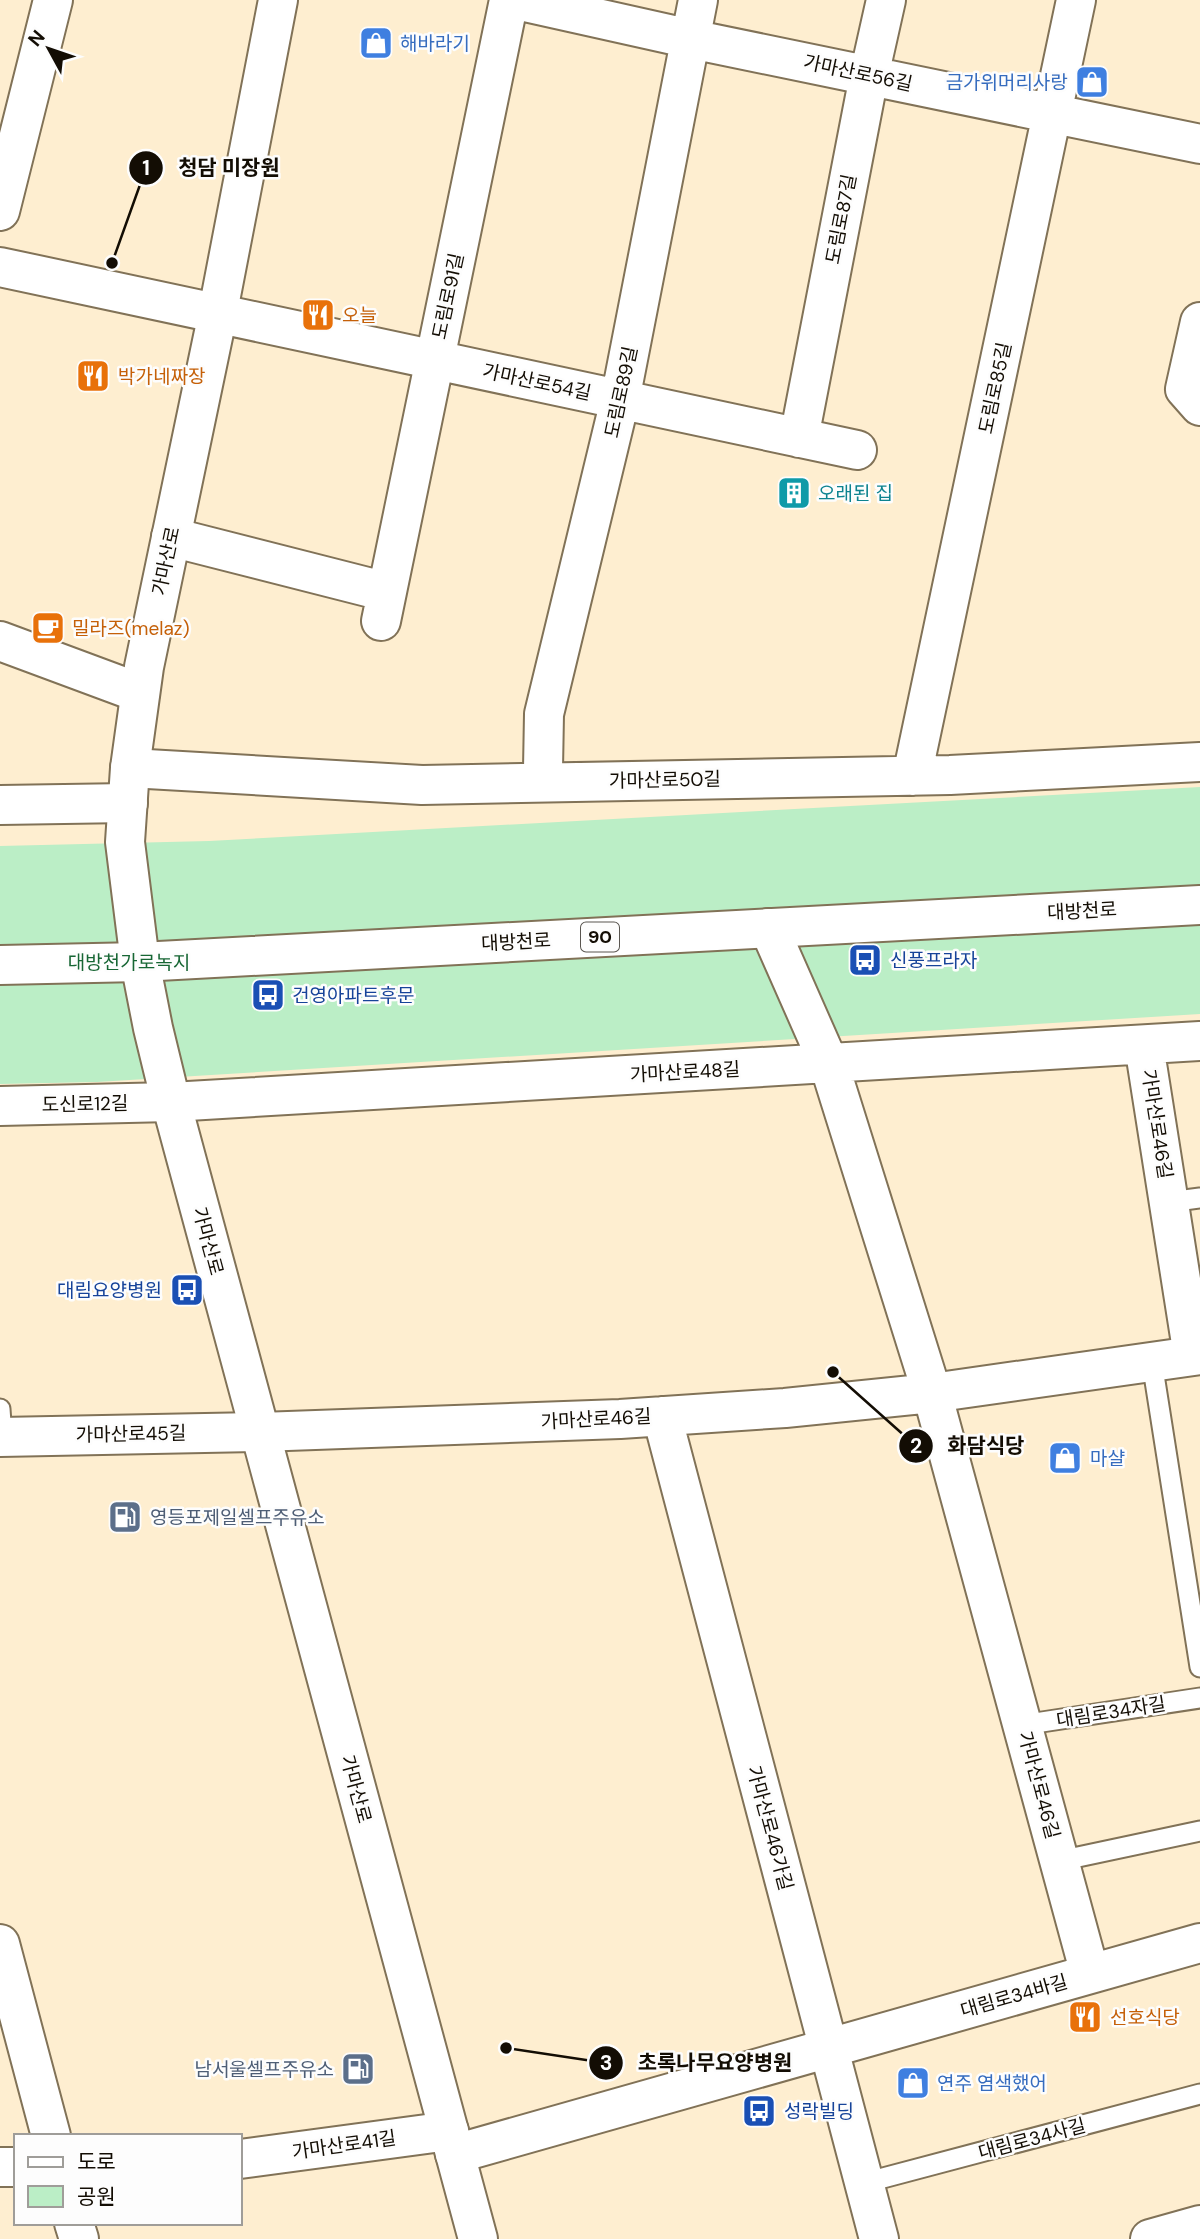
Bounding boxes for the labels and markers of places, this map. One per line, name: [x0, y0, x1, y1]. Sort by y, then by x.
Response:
shop icon: 해바라기: [357, 24, 395, 62]
place label: 해바라기: [400, 31, 470, 56]
shop icon: 금가위머리사랑: [1073, 63, 1111, 101]
place label: 금가위머리사랑: [946, 70, 1068, 95]
callout: 청담 미장원: [129, 147, 293, 189]
restaurant icon: 오늘: [299, 296, 337, 334]
place label: 오늘: [342, 303, 377, 328]
restaurant icon: 박가네짜장: [74, 357, 112, 395]
place label: 박가네짜장: [118, 364, 205, 389]
building icon: 오래된 집: [775, 474, 813, 512]
place label: 오래된 집: [818, 481, 893, 506]
cafe icon: 밀라즈(melaz): [29, 609, 67, 647]
place label: 밀라즈(melaz): [72, 616, 190, 641]
bus stop icon: 신풍프라자: [846, 941, 884, 979]
place label: 신풍프라자: [890, 948, 977, 973]
bus stop icon: 건영아파트후문: [249, 976, 287, 1014]
place label: 건영아파트후문: [292, 983, 414, 1008]
bus stop icon: 대림요양병원: [168, 1271, 206, 1309]
place label: 대림요양병원: [57, 1278, 162, 1303]
callout: 화담식당: [898, 1425, 1039, 1467]
shop icon: 마샬: [1046, 1439, 1084, 1477]
place label: 마샬: [1090, 1446, 1125, 1471]
fuel station icon: 영등포제일셀프주유소: [106, 1498, 144, 1536]
place label: 영등포제일셀프주유소: [150, 1505, 325, 1530]
restaurant icon: 선호식당: [1066, 1998, 1104, 2036]
place label: 선호식당: [1110, 2005, 1180, 2030]
callout: 초록나무요양병원: [589, 2042, 806, 2084]
fuel station icon: 남서울셀프주유소: [339, 2050, 377, 2088]
place label: 남서울셀프주유소: [194, 2057, 334, 2082]
shop icon: 연주 염색했어: [894, 2064, 932, 2102]
place label: 연주 염색했어: [937, 2071, 1047, 2096]
bus stop icon: 성락빌딩: [740, 2092, 778, 2130]
place label: 성락빌딩: [784, 2099, 854, 2124]

